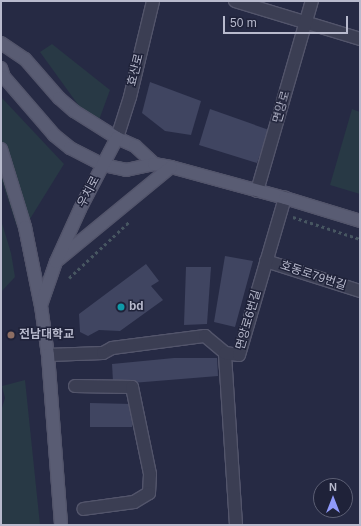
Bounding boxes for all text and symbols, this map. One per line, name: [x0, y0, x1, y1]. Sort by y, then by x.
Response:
scale bar: [225, 8, 350, 34]
text: 50 m: [230, 16, 257, 30]
street label: 효산로: [125, 52, 147, 88]
street label: 면앙로: [271, 89, 293, 125]
street label: 우치로: [75, 174, 103, 210]
street label: 호동로79번길: [278, 259, 348, 293]
street label: 면앙로6번길: [234, 288, 264, 352]
place label: bd: [129, 300, 144, 314]
marker: bd: [116, 302, 126, 312]
place label: 전남대학교: [19, 328, 74, 342]
marker: 전남대학교: [6, 330, 16, 340]
north arrow: [313, 478, 353, 518]
text: N: [329, 481, 337, 493]

